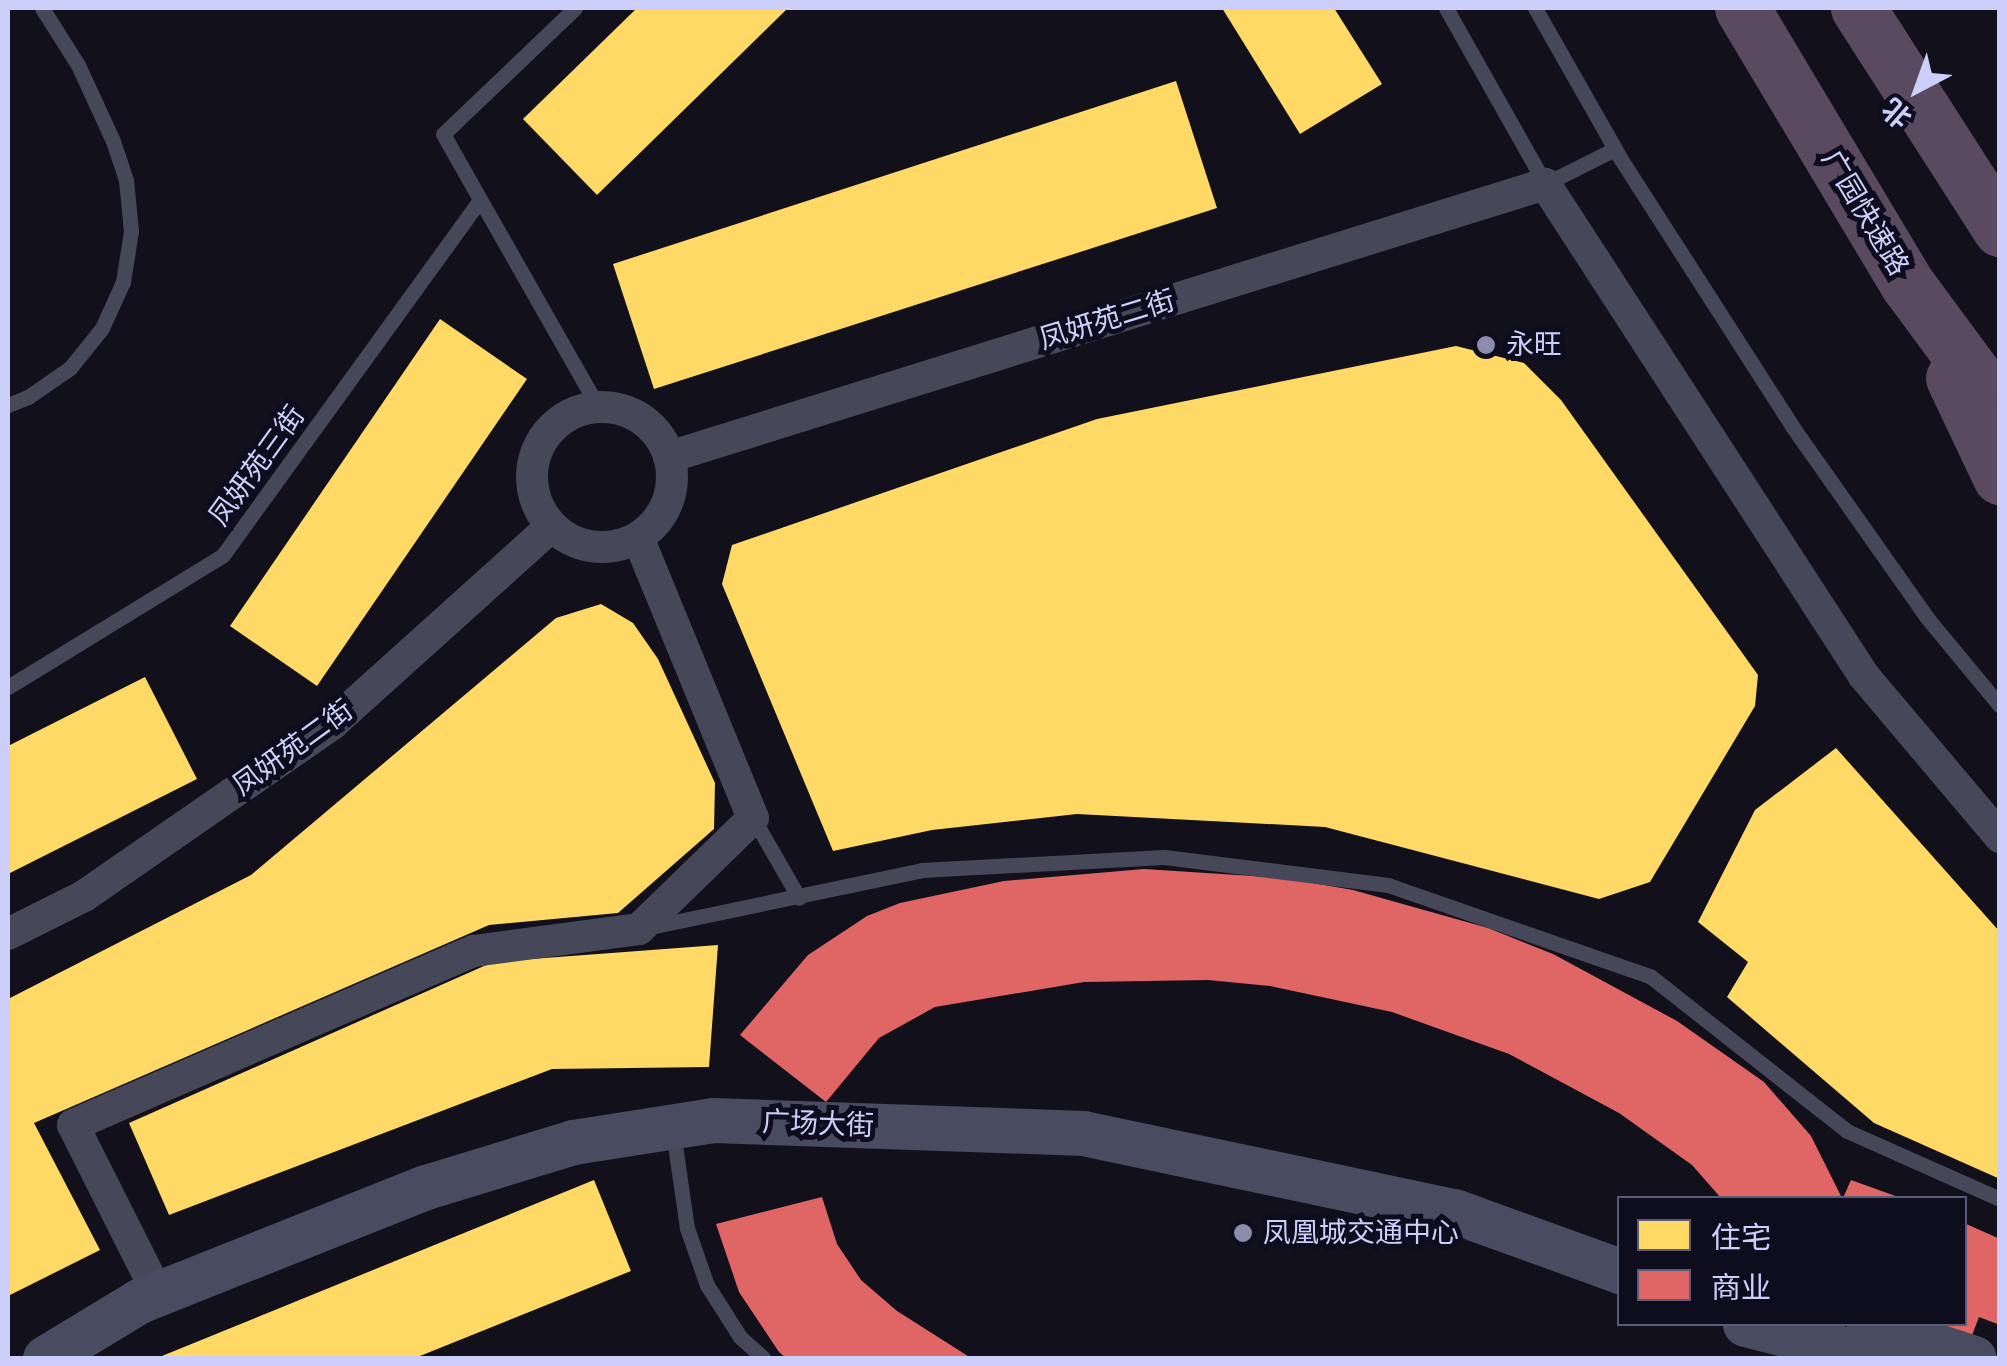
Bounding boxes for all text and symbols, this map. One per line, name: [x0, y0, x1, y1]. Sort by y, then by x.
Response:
north arrow: [1867, 40, 1967, 140]
text: 北: [1876, 91, 1918, 135]
street label: 广园快速路: [1815, 144, 1915, 282]
street label: 凤妍苑二街: [1035, 283, 1179, 357]
place label: 永旺: [1506, 328, 1562, 362]
marker: 永旺: [1475, 334, 1497, 356]
street label: 凤妍苑三街: [202, 399, 312, 533]
street label: 凤妍苑二街: [226, 693, 360, 803]
street label: 广场大街: [761, 1105, 875, 1143]
legend: [1617, 1196, 1967, 1326]
place label: 凤凰城交通中心: [1263, 1216, 1459, 1250]
text: 住宅: [1711, 1220, 1771, 1256]
marker: 凤凰城交通中心: [1232, 1222, 1254, 1244]
text: 商业: [1711, 1270, 1771, 1306]

